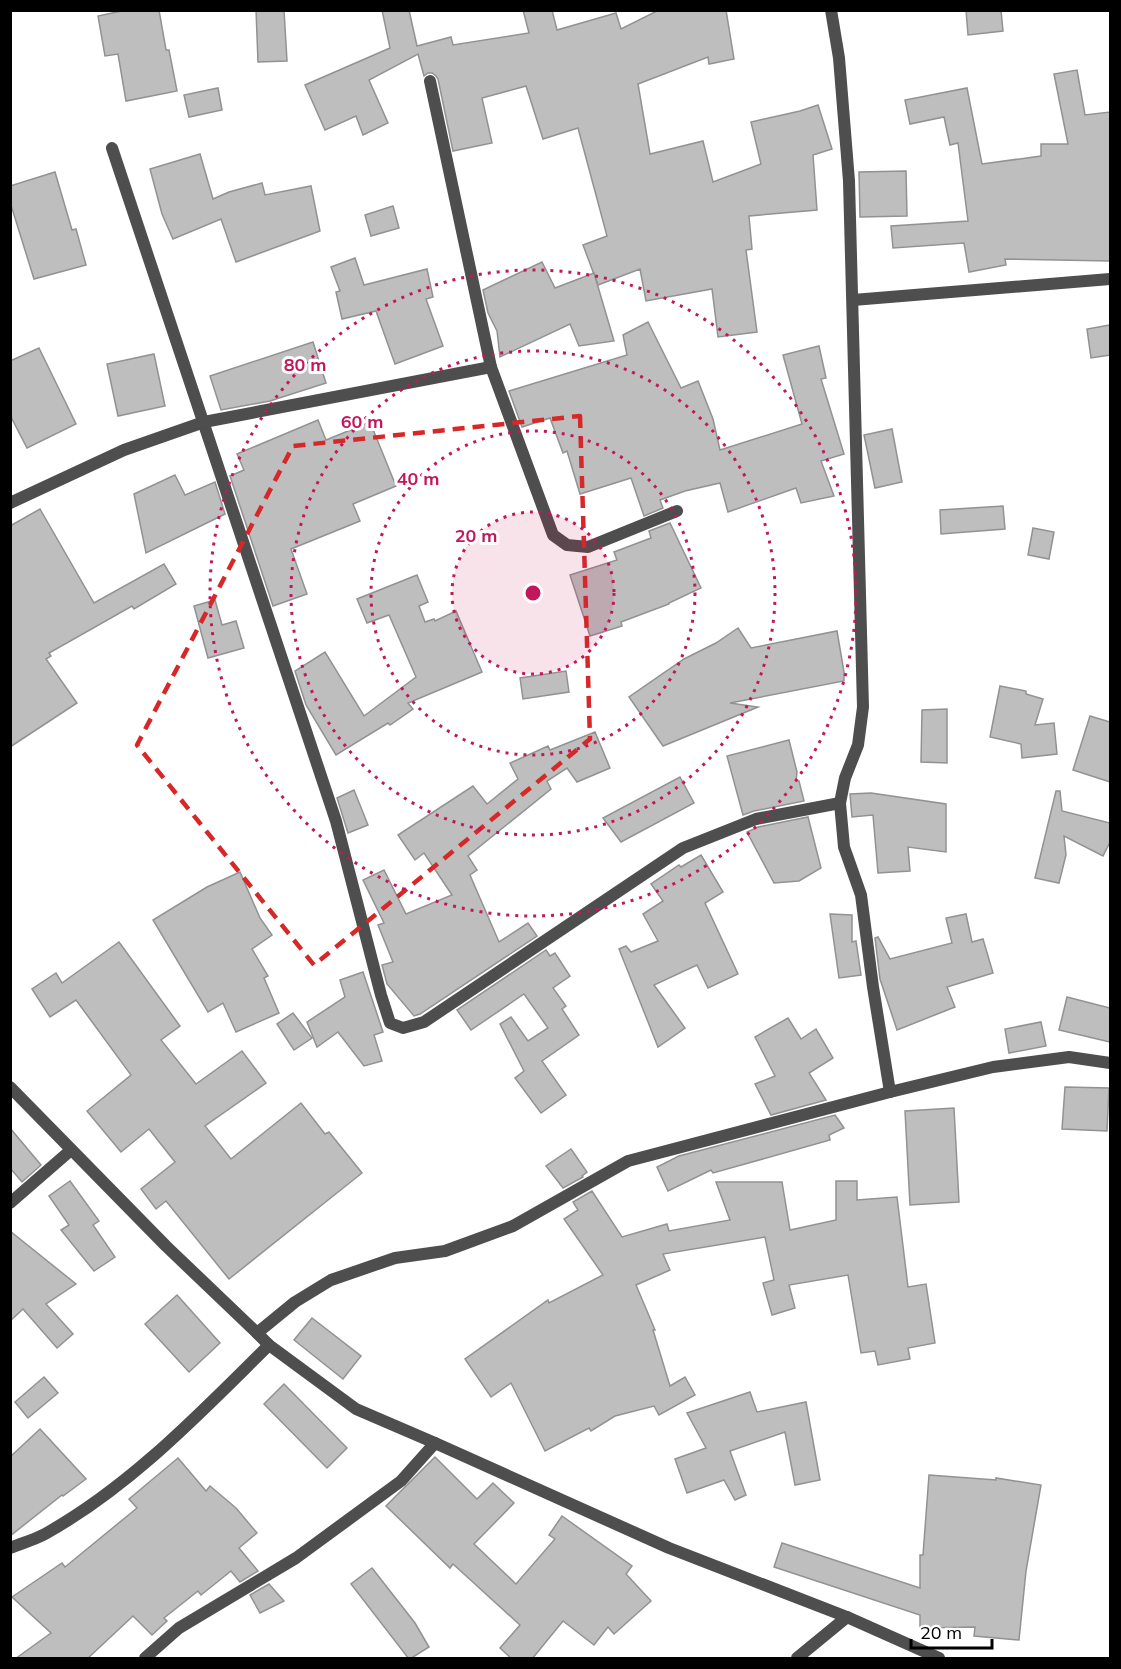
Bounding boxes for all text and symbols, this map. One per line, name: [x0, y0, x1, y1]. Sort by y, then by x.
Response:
text: 80 m: [284, 353, 326, 376]
text: 60 m: [341, 410, 383, 433]
text: 40 m: [397, 467, 439, 490]
text: 20 m: [455, 524, 497, 547]
centre of rings: [523, 583, 543, 603]
scale bar: [911, 1612, 992, 1650]
text: 20 m: [920, 1621, 962, 1644]

